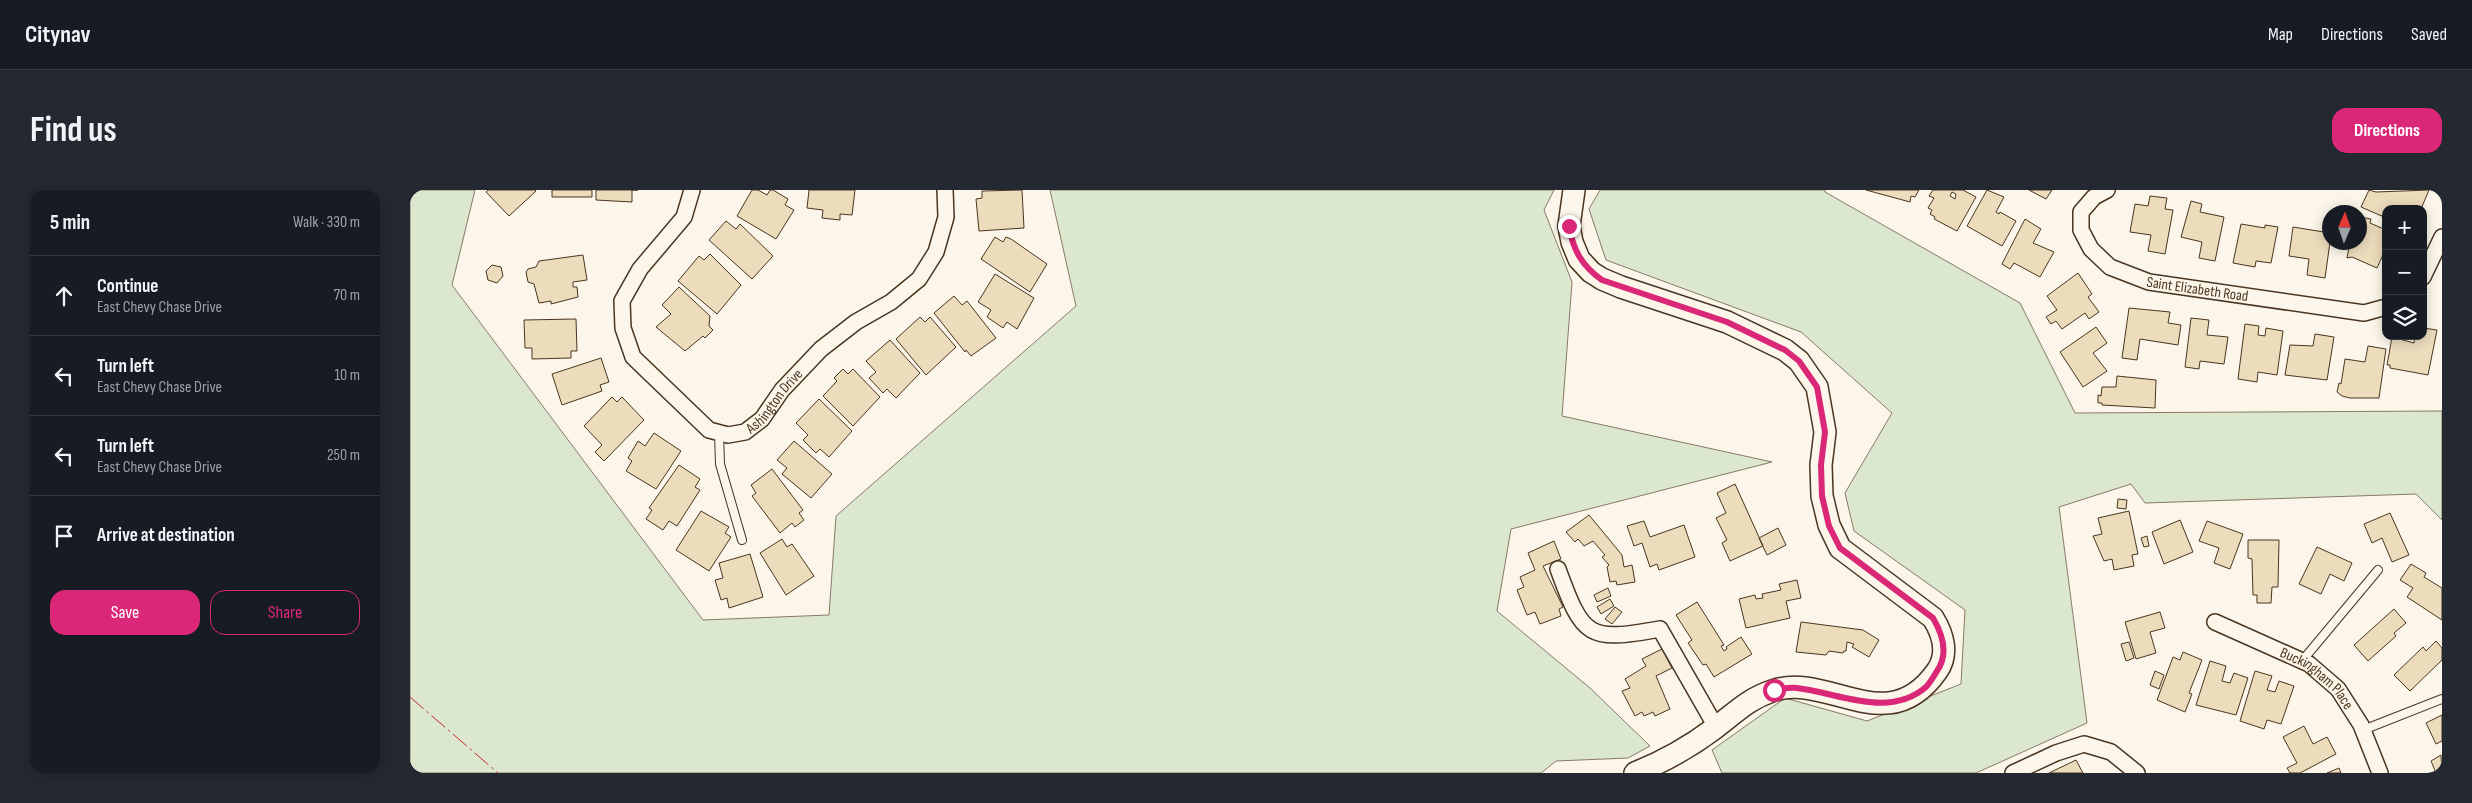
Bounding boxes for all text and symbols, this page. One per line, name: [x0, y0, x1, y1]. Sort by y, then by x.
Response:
text: Citynav: [25, 20, 91, 49]
text: Map: [2268, 24, 2293, 45]
text: Directions: [2321, 24, 2383, 45]
text: Saved: [2411, 24, 2447, 45]
button: Directions: [2332, 108, 2442, 153]
text: Find us: [30, 109, 117, 152]
north arrow: [2322, 205, 2367, 250]
map controls: [2382, 205, 2427, 340]
button: +: [2382, 205, 2427, 250]
text: 5 min: [50, 210, 90, 235]
text: Walk · 330 m: [293, 213, 360, 232]
route end: [1558, 215, 1581, 238]
button: −: [2382, 250, 2427, 295]
street label: Saint Elizabeth Road: [2145, 272, 2249, 306]
text: Continue: [97, 275, 158, 298]
icon: ahead: [50, 282, 78, 310]
text: 70 m: [334, 286, 360, 305]
button: layers: [2382, 295, 2427, 340]
text: East Chevy Chase Drive: [97, 298, 222, 317]
text: Turn left: [97, 355, 154, 378]
icon: left: [50, 362, 78, 390]
street label: Ashington Drive: [741, 365, 807, 438]
text: 10 m: [334, 366, 360, 385]
text: East Chevy Chase Drive: [97, 378, 222, 397]
text: Turn left: [97, 435, 154, 458]
icon: left: [50, 442, 78, 470]
text: 250 m: [327, 446, 360, 465]
text: East Chevy Chase Drive: [97, 458, 222, 477]
icon: arrive: [50, 522, 78, 550]
text: Arrive at destination: [97, 524, 235, 547]
button: Save: [50, 590, 200, 635]
button: Share: [210, 590, 360, 635]
street label: Buckingham Place: [2277, 643, 2358, 713]
route start: [1763, 679, 1786, 702]

